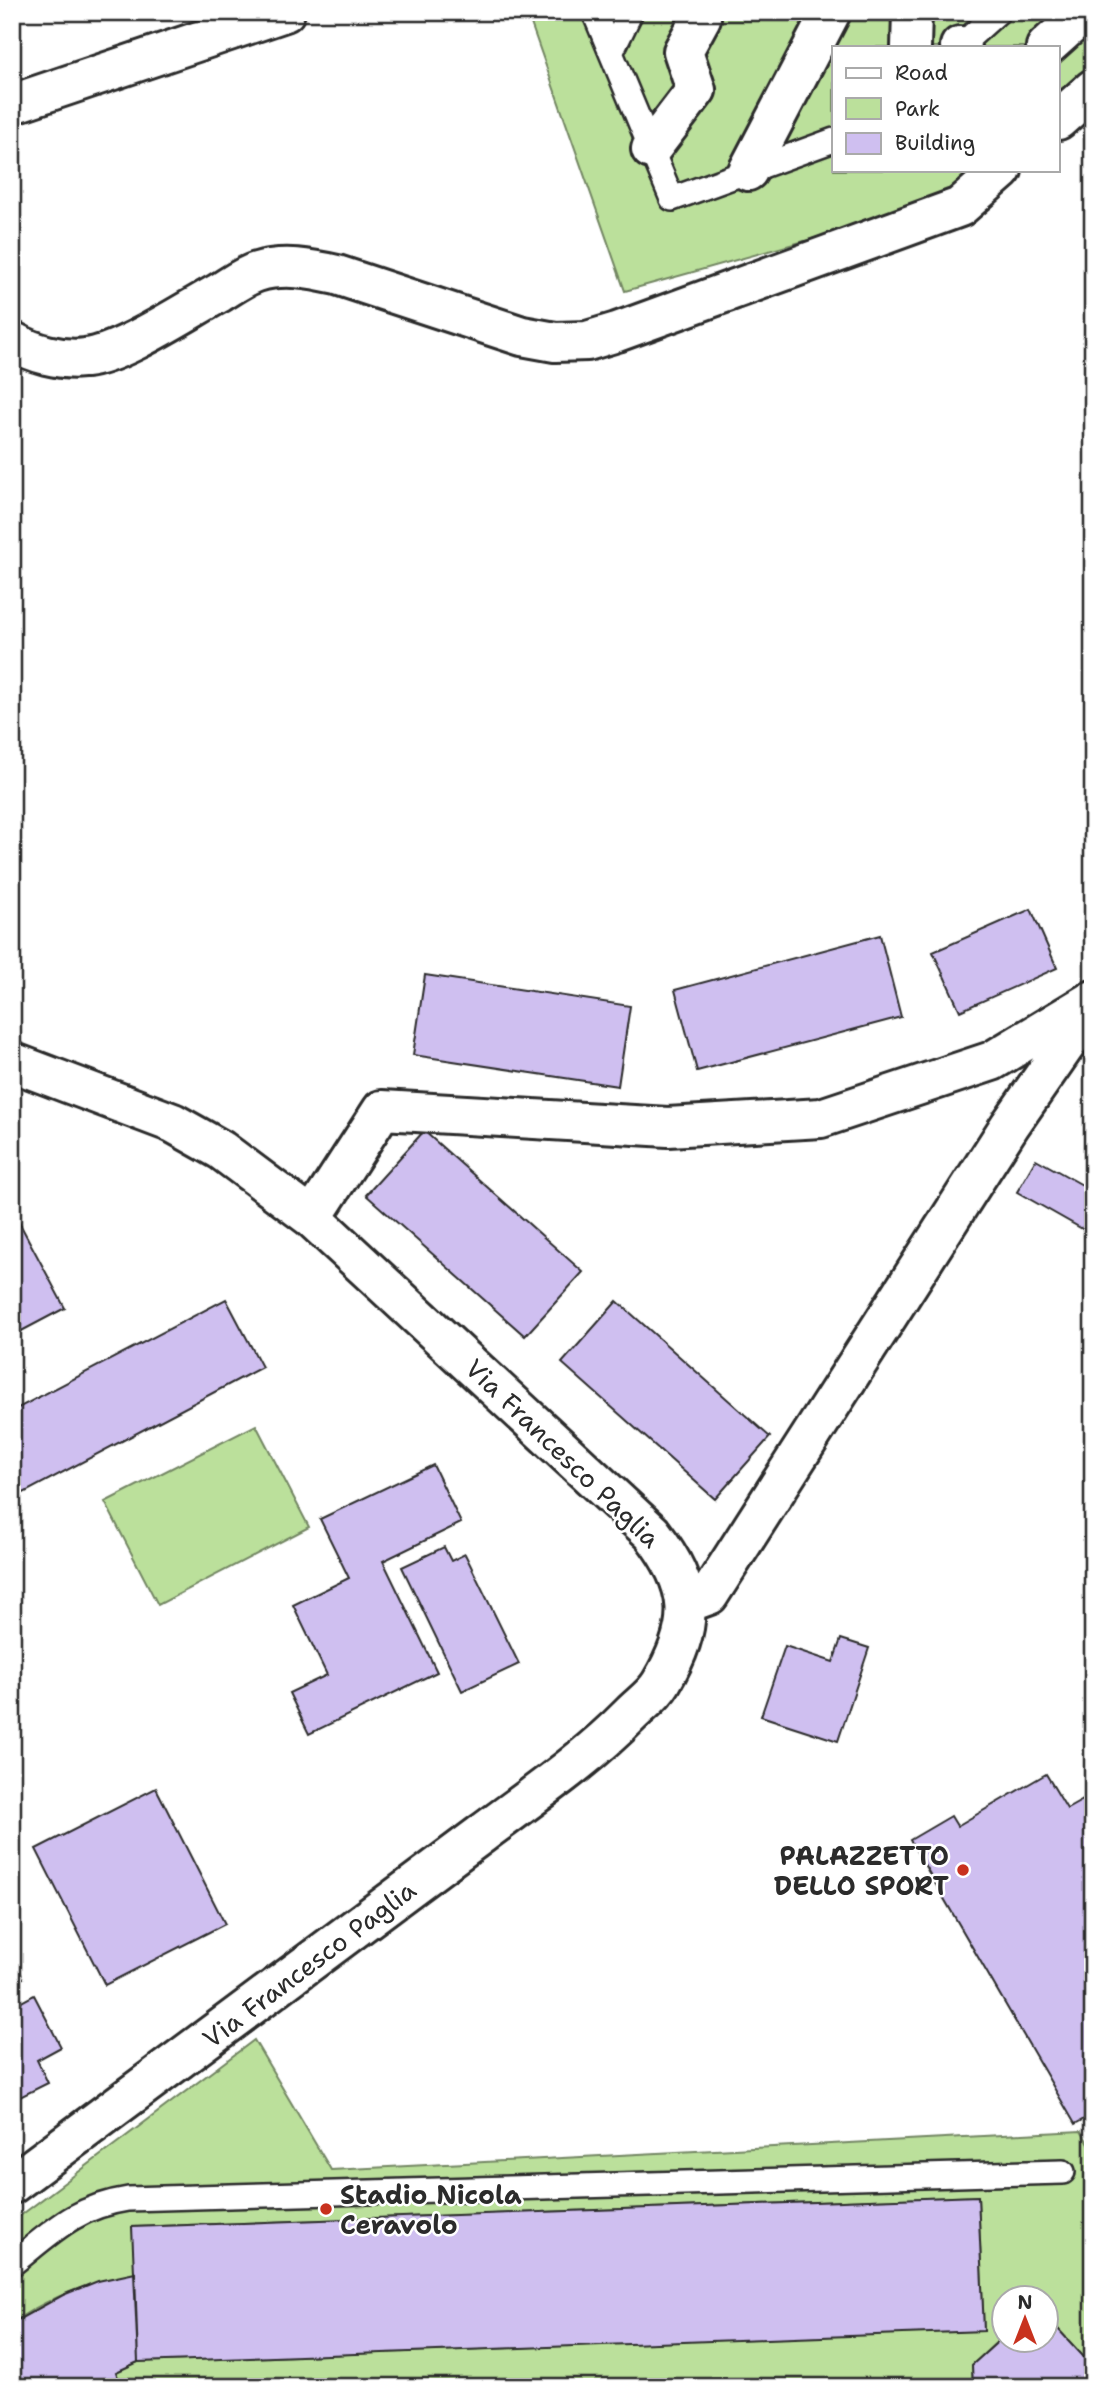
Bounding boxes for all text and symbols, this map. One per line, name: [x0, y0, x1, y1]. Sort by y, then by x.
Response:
legend: [832, 46, 1060, 172]
text: Road: [895, 59, 948, 87]
text: Park: [895, 95, 940, 123]
text: Building: [895, 129, 975, 157]
street label: Via Francesco Paglia: [458, 1351, 668, 1555]
place label: PALAZZETTO DELLO SPORT: [774, 1838, 949, 1903]
marker: PALAZZETTO DELLO SPORT: [955, 1862, 971, 1878]
street label: Via Francesco Paglia: [195, 1872, 423, 2056]
place label: Stadio Nicola Ceravolo: [340, 2177, 522, 2242]
marker: Stadio Nicola Ceravolo: [318, 2201, 334, 2217]
north arrow: [990, 2284, 1060, 2354]
text: N: [1017, 2290, 1033, 2315]

